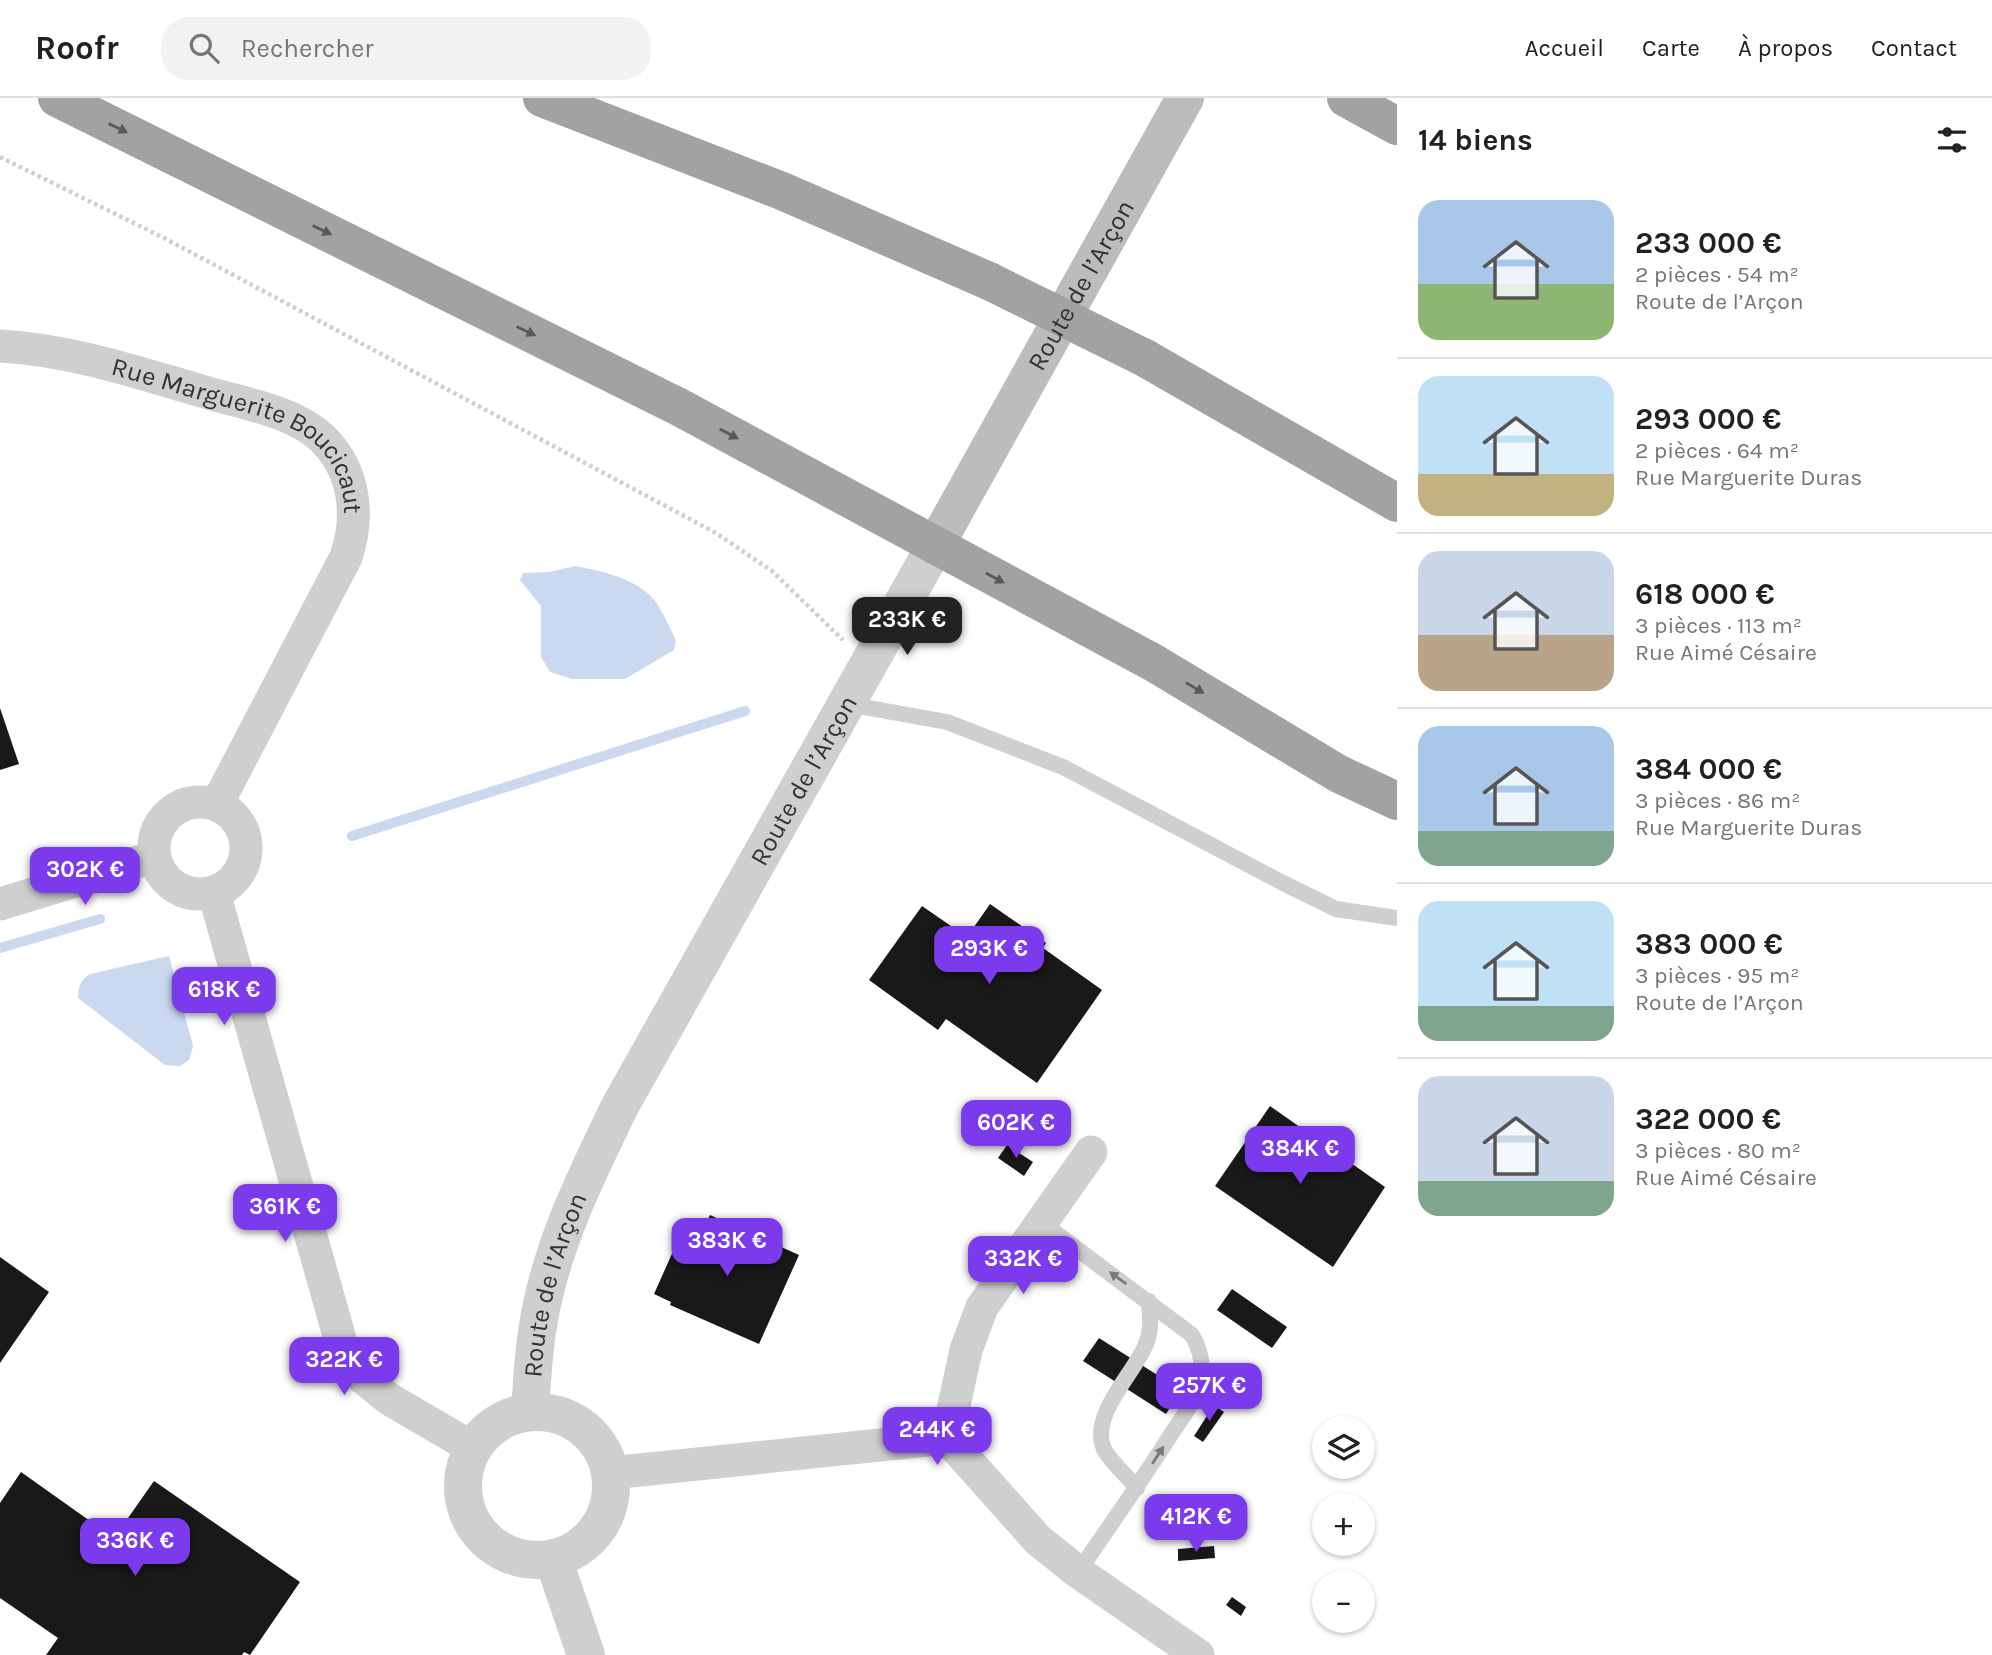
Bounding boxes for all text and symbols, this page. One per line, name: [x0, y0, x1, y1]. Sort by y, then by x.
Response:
search box: [161, 17, 651, 80]
text: Roofr: [35, 29, 119, 67]
icon: search: [185, 29, 223, 67]
text: Rechercher: [241, 33, 374, 64]
text: Accueil: [1525, 34, 1604, 62]
text: Carte: [1642, 34, 1700, 62]
text: À propos: [1738, 34, 1833, 62]
text: Contact: [1871, 34, 1957, 62]
icon: filters: [1933, 121, 1971, 159]
one-way arrow: [109, 122, 129, 134]
text: 14 biens: [1418, 122, 1533, 158]
street label: Route de l’Arçon: [1021, 194, 1141, 376]
one-way arrow: [312, 224, 332, 235]
text: 233 000 €: [1635, 225, 1782, 261]
icon: home: [1474, 228, 1558, 312]
text: 2 pièces · 54 m²: [1635, 261, 1799, 288]
text: Route de l’Arçon: [1635, 288, 1804, 315]
one-way arrow: [516, 326, 536, 337]
street label: Rue Marguerite Boucicaut: [108, 350, 369, 515]
text: 293 000 €: [1635, 401, 1781, 437]
icon: home: [1474, 404, 1558, 488]
one-way arrow: [719, 428, 738, 440]
text: 2 pièces · 64 m²: [1635, 437, 1799, 464]
text: Rue Marguerite Duras: [1635, 464, 1862, 491]
one-way arrow: [985, 573, 1005, 584]
text: 618 000 €: [1635, 576, 1774, 612]
icon: home: [1474, 579, 1558, 663]
pin: 233K €: [850, 598, 964, 657]
text: 233K €: [868, 606, 946, 633]
text: 3 pièces · 113 m²: [1635, 612, 1802, 639]
text: Rue Aimé Césaire: [1635, 639, 1817, 666]
one-way arrow: [1185, 681, 1204, 694]
street label: Route de l’Arçon: [743, 689, 864, 871]
text: 384 000 €: [1635, 751, 1782, 787]
icon: home: [1474, 754, 1558, 838]
text: 3 pièces · 86 m²: [1635, 787, 1800, 814]
text: Rue Marguerite Duras: [1635, 814, 1862, 841]
pin: 302K €: [28, 848, 142, 907]
text: 302K €: [46, 856, 124, 883]
pin: 293K €: [932, 926, 1046, 986]
text: 383 000 €: [1635, 926, 1783, 962]
icon: home: [1474, 929, 1558, 1013]
text: 293K €: [950, 935, 1028, 962]
text: 3 pièces · 95 m²: [1635, 962, 1799, 989]
pin: 618K €: [167, 968, 281, 1027]
text: 618K €: [188, 976, 260, 1003]
text: Route de l’Arçon: [1635, 989, 1804, 1016]
pin: 602K €: [959, 1100, 1073, 1160]
text: 322 000 €: [1635, 1101, 1781, 1137]
icon: home: [1474, 1104, 1558, 1188]
text: 602K €: [977, 1109, 1055, 1136]
pin: 384K €: [1243, 1126, 1357, 1186]
text: 384K €: [1261, 1135, 1339, 1162]
text: 3 pièces · 80 m²: [1635, 1137, 1801, 1164]
text: Rue Aimé Césaire: [1635, 1164, 1817, 1191]
pin: 361K €: [228, 1184, 342, 1244]
street label: Route de l’Arçon: [517, 1188, 593, 1379]
text: 361K €: [249, 1193, 321, 1220]
pin: 383K €: [670, 1218, 784, 1278]
text: 383K €: [688, 1227, 766, 1254]
pin: 332K €: [966, 1236, 1080, 1296]
text: 332K €: [984, 1245, 1062, 1272]
one-way arrow: [1109, 1271, 1127, 1285]
pin: 322K €: [287, 1338, 401, 1397]
text: 322K €: [305, 1346, 383, 1373]
pin: 257K €: [1152, 1364, 1266, 1423]
text: 257K €: [1172, 1372, 1246, 1399]
pin: 244K €: [880, 1408, 994, 1467]
text: 244K €: [899, 1416, 975, 1443]
map controls: [1312, 1416, 1375, 1633]
button: layers: [1312, 1416, 1375, 1479]
one-way arrow: [1151, 1445, 1164, 1465]
button: +: [1312, 1493, 1375, 1556]
pin: 412K €: [1139, 1494, 1253, 1554]
text: 412K €: [1160, 1503, 1232, 1530]
pin: 336K €: [78, 1518, 192, 1578]
text: 336K €: [96, 1527, 174, 1554]
button: −: [1312, 1570, 1375, 1633]

